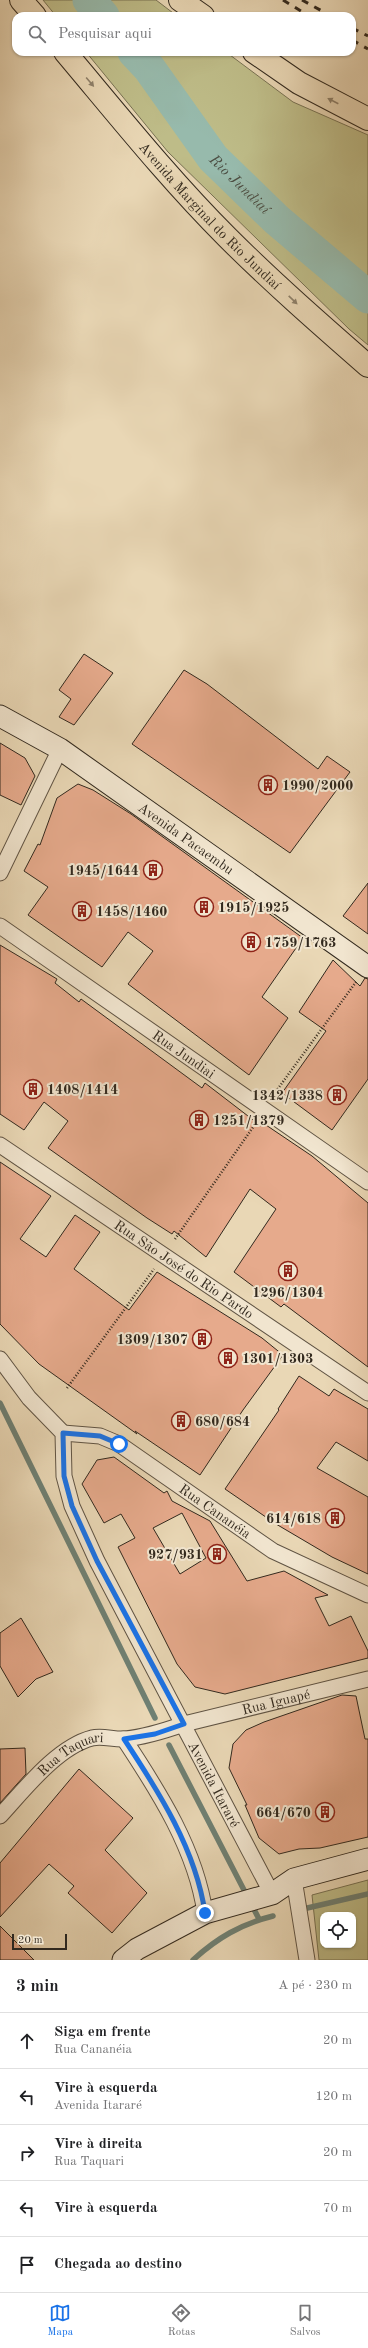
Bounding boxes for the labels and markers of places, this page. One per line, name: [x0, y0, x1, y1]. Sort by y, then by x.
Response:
building icon: 1990/2000: [257, 774, 279, 796]
place label: 1990/2000: [282, 779, 353, 794]
building icon: 1945/1644: [142, 859, 164, 881]
place label: 1945/1644: [68, 864, 139, 879]
building icon: 1915/1925: [193, 896, 215, 918]
building icon: 1458/1460: [71, 900, 93, 922]
place label: 1915/1925: [218, 901, 289, 916]
place label: 1458/1460: [96, 905, 167, 920]
building icon: 1759/1763: [240, 931, 262, 953]
place label: 1759/1763: [265, 936, 336, 951]
building icon: 1408/1414: [22, 1078, 44, 1100]
place label: 1408/1414: [47, 1083, 118, 1098]
building icon: 1342/1338: [326, 1084, 348, 1106]
place label: 1342/1338: [252, 1089, 323, 1104]
building icon: 1251/1379: [188, 1109, 210, 1131]
place label: 1251/1379: [213, 1114, 284, 1129]
building icon: 1296/1304: [277, 1260, 299, 1282]
place label: 1296/1304: [252, 1286, 324, 1301]
building icon: 1309/1307: [191, 1328, 213, 1350]
place label: 1309/1307: [117, 1333, 188, 1348]
building icon: 1301/1303: [217, 1347, 239, 1369]
place label: 1301/1303: [242, 1352, 313, 1367]
building icon: 680/684: [170, 1410, 192, 1432]
place label: 680/684: [195, 1415, 250, 1430]
building icon: 614/618: [324, 1507, 346, 1529]
place label: 614/618: [266, 1512, 321, 1527]
building icon: 927/931: [206, 1543, 228, 1565]
place label: 927/931: [148, 1548, 203, 1563]
building icon: 664/670: [314, 1801, 336, 1823]
place label: 664/670: [256, 1806, 311, 1821]

